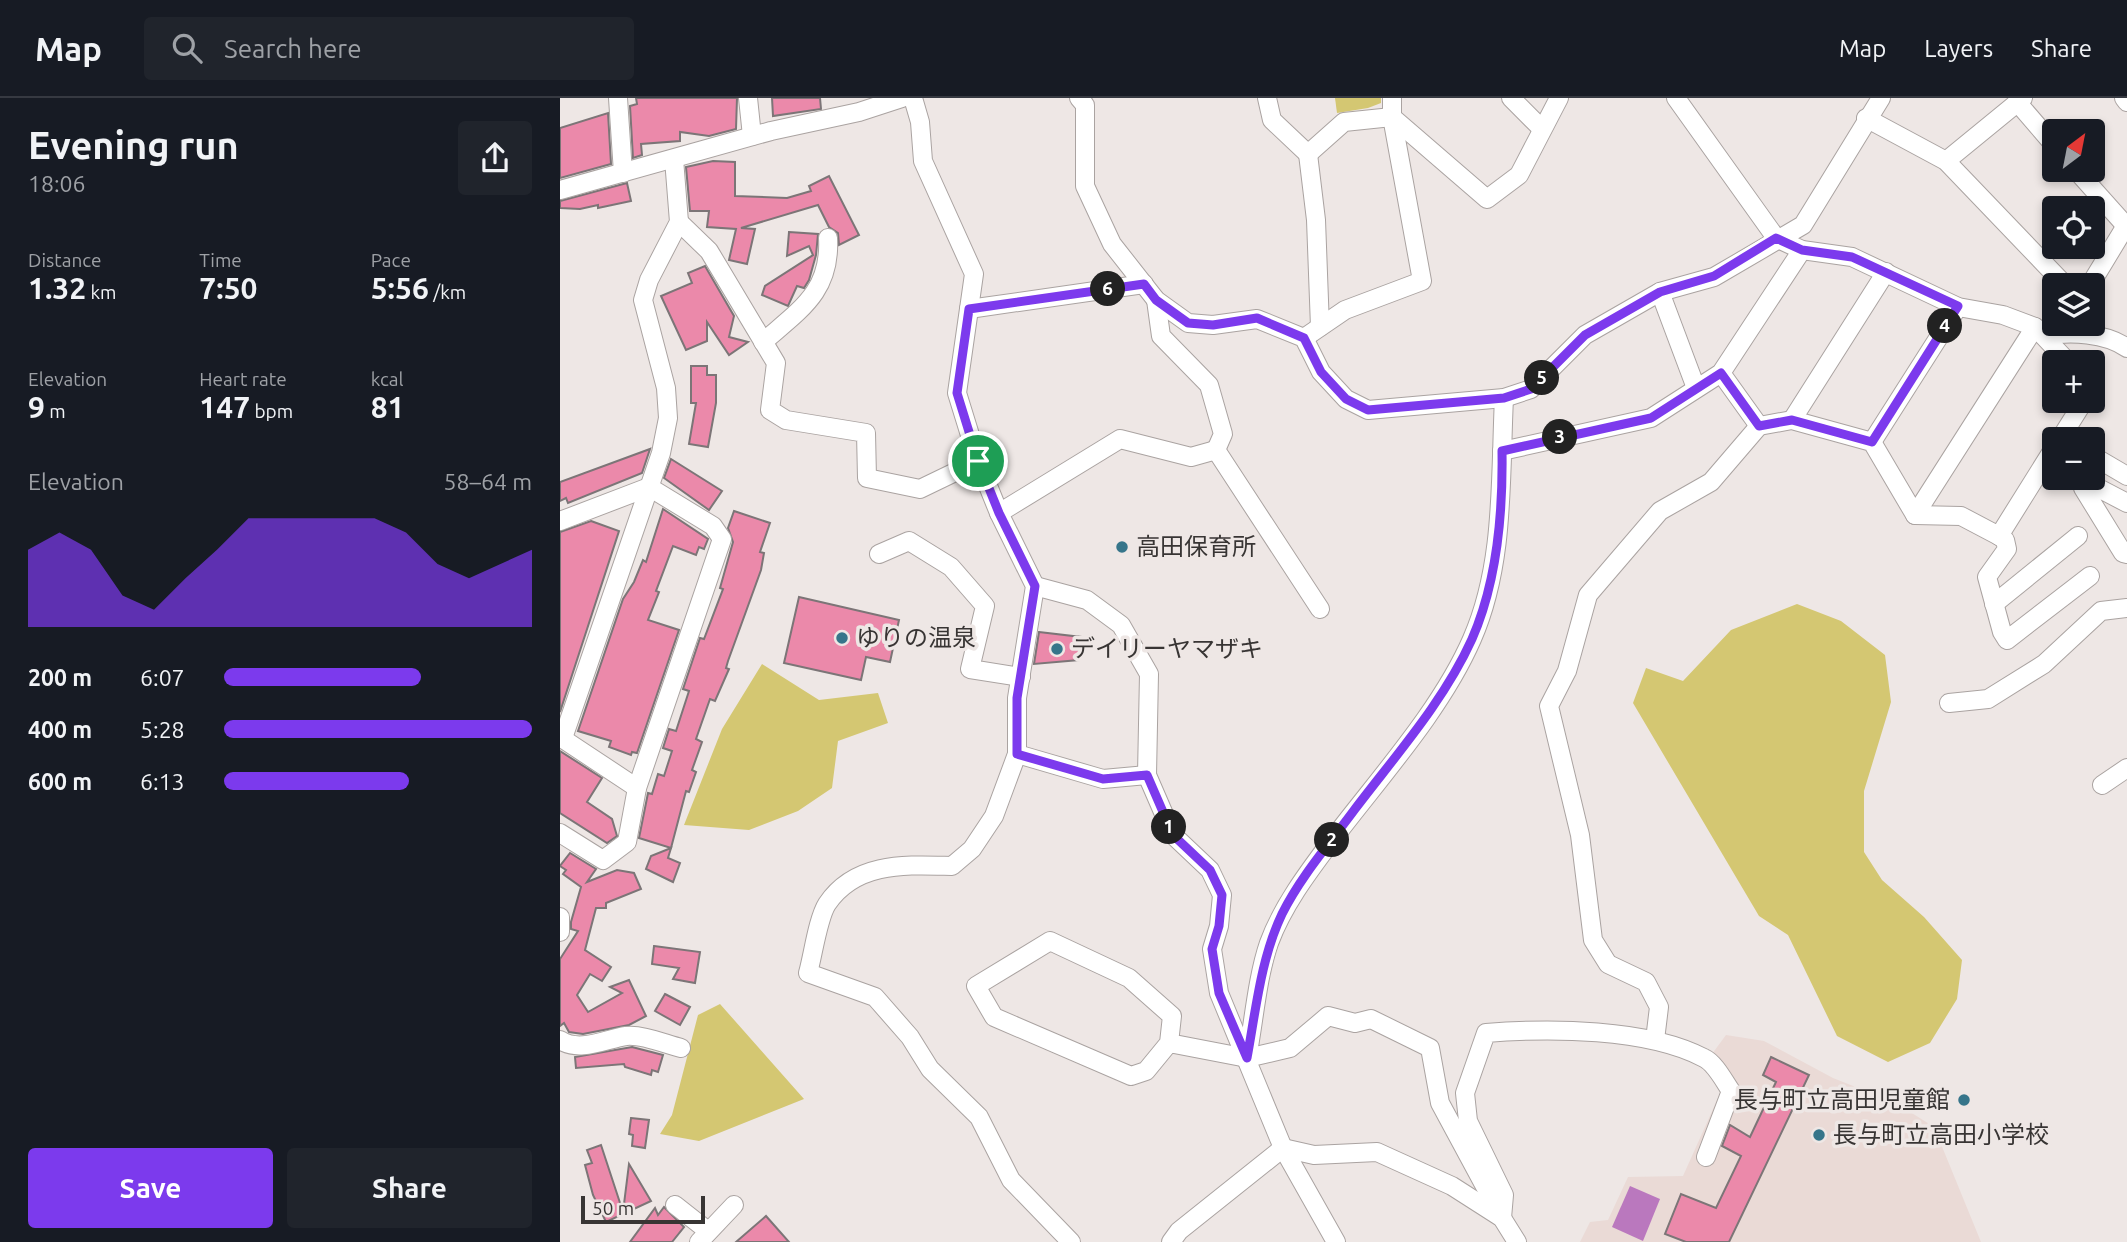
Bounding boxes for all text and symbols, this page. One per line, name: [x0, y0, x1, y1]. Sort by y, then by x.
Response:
search box: [144, 17, 634, 80]
icon: search: [168, 29, 206, 67]
text: Map: [35, 30, 102, 67]
text: Search here: [224, 34, 362, 63]
text: Map: [1839, 35, 1886, 62]
text: Layers: [1924, 35, 1993, 62]
text: Share: [2031, 35, 2092, 62]
north arrow: [2042, 119, 2105, 182]
map controls: [2042, 119, 2105, 490]
button: share: [458, 121, 532, 195]
text: Evening run: [28, 124, 239, 166]
text: 18:06: [28, 171, 86, 196]
button: locate: [2042, 196, 2105, 259]
text: Distance: [28, 249, 102, 271]
text: Time: [199, 249, 242, 271]
text: Pace: [371, 249, 411, 271]
text: 1.32: [28, 271, 86, 305]
text: 7:50: [199, 271, 257, 305]
text: 5:56: [371, 271, 429, 305]
pin: 6: [1090, 272, 1126, 306]
button: layers: [2042, 273, 2105, 336]
text: 6: [1102, 277, 1113, 299]
text: km: [86, 281, 116, 303]
text: /km: [429, 281, 466, 303]
pin: 4: [1928, 308, 1962, 344]
text: 4: [1939, 314, 1950, 336]
button: +: [2042, 350, 2105, 413]
pin: 5: [1524, 360, 1560, 396]
text: 5: [1536, 366, 1547, 388]
text: Elevation: [28, 368, 107, 390]
text: Heart rate: [199, 368, 287, 390]
text: kcal: [371, 368, 403, 390]
text: 9: [28, 390, 45, 424]
text: 147: [199, 390, 250, 424]
text: 81: [371, 390, 405, 424]
text: m: [45, 400, 66, 422]
text: bpm: [250, 400, 293, 422]
pin: 3: [1542, 420, 1578, 454]
text: 3: [1554, 425, 1565, 447]
button: −: [2042, 427, 2105, 490]
pin: [948, 431, 1008, 491]
icon: arrive: [959, 442, 997, 480]
text: Elevation: [28, 469, 124, 494]
text: 58–64 m: [444, 469, 532, 494]
place label: 高田保育所: [1136, 533, 1256, 560]
marker: 高田保育所: [1114, 539, 1130, 555]
place label: ゆりの温泉: [856, 624, 976, 651]
marker: ゆりの温泉: [834, 630, 850, 646]
place label: デイリーヤマザキ: [1071, 635, 1263, 662]
marker: デイリーヤマザキ: [1049, 641, 1065, 657]
text: 200 m: [28, 665, 92, 690]
text: 6:07: [140, 665, 185, 690]
text: 400 m: [28, 717, 92, 742]
text: 5:28: [140, 717, 185, 742]
text: 600 m: [28, 769, 92, 794]
text: 6:13: [140, 769, 185, 794]
pin: 1: [1152, 810, 1186, 844]
text: 1: [1163, 815, 1174, 837]
pin: 2: [1314, 822, 1350, 858]
text: 2: [1326, 828, 1337, 850]
place label: 長与町立高田児童館: [1734, 1086, 1950, 1113]
marker: 長与町立高田児童館: [1956, 1092, 1972, 1108]
place label: 長与町立高田小学校: [1833, 1121, 2049, 1148]
marker: 長与町立高田小学校: [1811, 1127, 1827, 1143]
button: Save: [28, 1148, 273, 1228]
button: Share: [287, 1148, 532, 1228]
scale bar: [581, 1193, 705, 1225]
text: 50 m: [592, 1197, 634, 1219]

